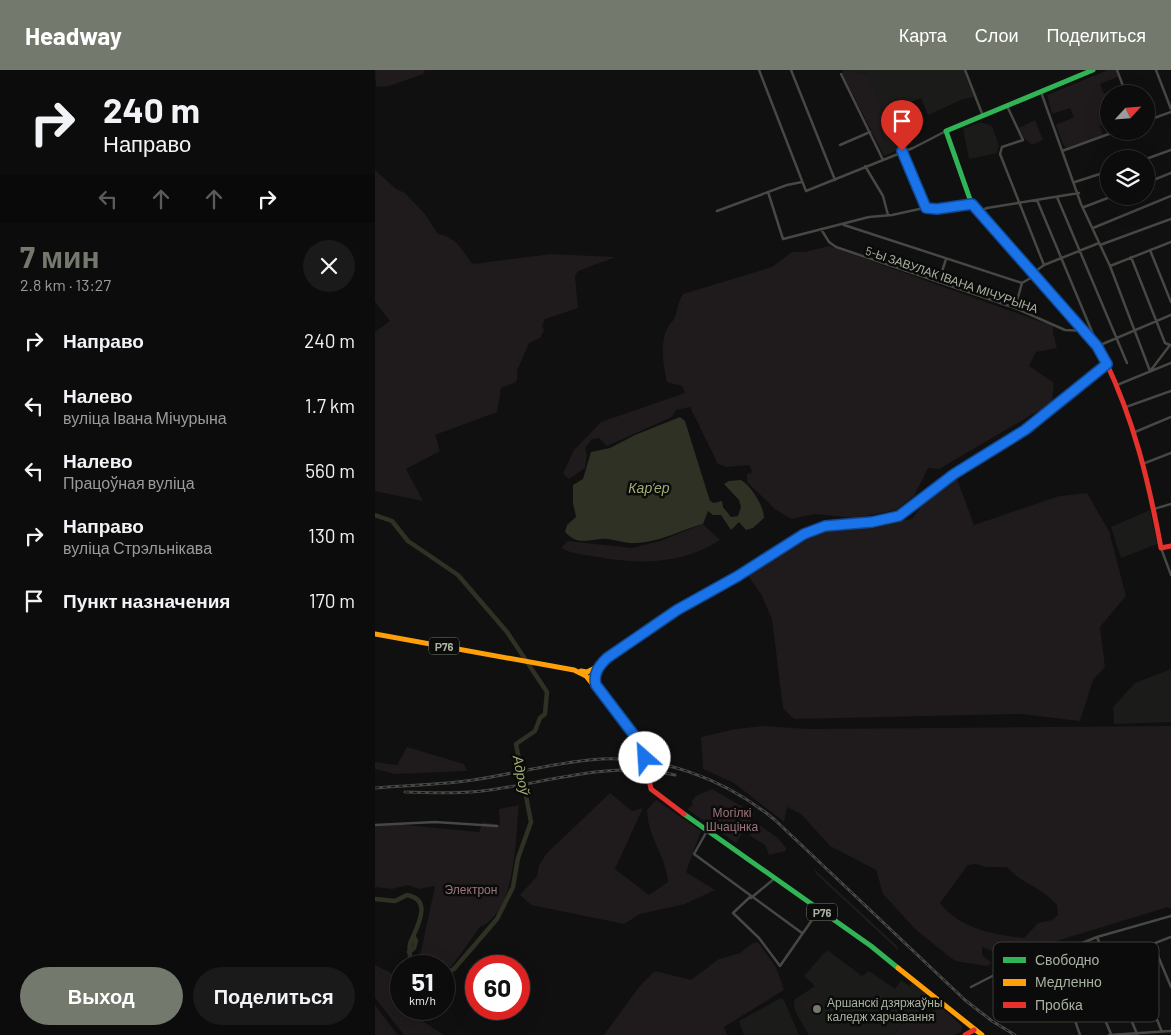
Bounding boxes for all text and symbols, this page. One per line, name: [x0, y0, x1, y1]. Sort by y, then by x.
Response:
text: Headway: [25, 21, 122, 50]
text: Карта: [899, 24, 947, 46]
text: Слои: [975, 24, 1019, 46]
text: Поделиться: [1047, 24, 1146, 46]
north arrow: [1100, 85, 1155, 140]
map controls: [1100, 85, 1155, 205]
text: 240 m: [103, 88, 200, 130]
icon: right: [20, 90, 85, 155]
pin: [881, 100, 923, 151]
icon: arrive: [888, 107, 916, 135]
text: Направо: [103, 130, 191, 156]
button: layers: [1100, 150, 1155, 205]
icon: left: [94, 185, 122, 213]
icon: ahead: [147, 185, 175, 213]
icon: ahead: [200, 185, 228, 213]
icon: right: [253, 185, 281, 213]
text: 7 мин: [20, 238, 100, 274]
button: close: [303, 240, 355, 292]
street label: 5-Ы ЗАВУЛАК ІВАНА МІЧУРЫНА: [864, 243, 1040, 315]
text: 2.8 km · 13:27: [20, 275, 111, 294]
icon: right: [20, 327, 48, 355]
text: Направо: [63, 329, 144, 352]
text: 240 m: [304, 329, 355, 352]
text: Налево: [63, 384, 133, 407]
icon: left: [20, 392, 48, 420]
text: 1.7 km: [305, 394, 355, 417]
text: вуліца Івана Мічурына: [63, 408, 227, 427]
text: Налево: [63, 449, 133, 472]
icon: left: [20, 457, 48, 485]
text: 560 m: [305, 459, 355, 482]
text: Працоўная вуліца: [63, 473, 195, 492]
water label: Карʼер: [628, 479, 670, 496]
text: Направо: [63, 514, 144, 537]
icon: right: [20, 522, 48, 550]
text: 130 m: [308, 524, 355, 547]
text: вуліца Стрэльнікава: [63, 538, 212, 557]
icon: arrive: [20, 587, 48, 615]
text: Пункт назначения: [63, 589, 230, 612]
text: 170 m: [309, 589, 355, 612]
road number: Р76: [429, 638, 459, 654]
position arrow: [618, 731, 670, 783]
water label: Адроў: [510, 753, 534, 797]
park label: Могілкі Шчацінка: [706, 805, 758, 834]
park label: Электрон: [445, 882, 497, 897]
road number: Р76: [807, 904, 837, 920]
legend: [993, 942, 1159, 1022]
text: Свободно: [1035, 951, 1100, 968]
speed limit sign: 60: [465, 955, 530, 1020]
text: 51: [411, 966, 434, 996]
button: Выход: [20, 967, 183, 1025]
button: Поделиться: [193, 967, 355, 1025]
text: Медленно: [1035, 973, 1102, 990]
text: km/h: [409, 993, 436, 1007]
place label: Аршанскі дзяржаўны каледж харчавання: [827, 995, 943, 1024]
text: Пробка: [1035, 996, 1083, 1013]
marker: Аршанскі дзяржаўны каледж харчавання: [811, 1003, 823, 1015]

